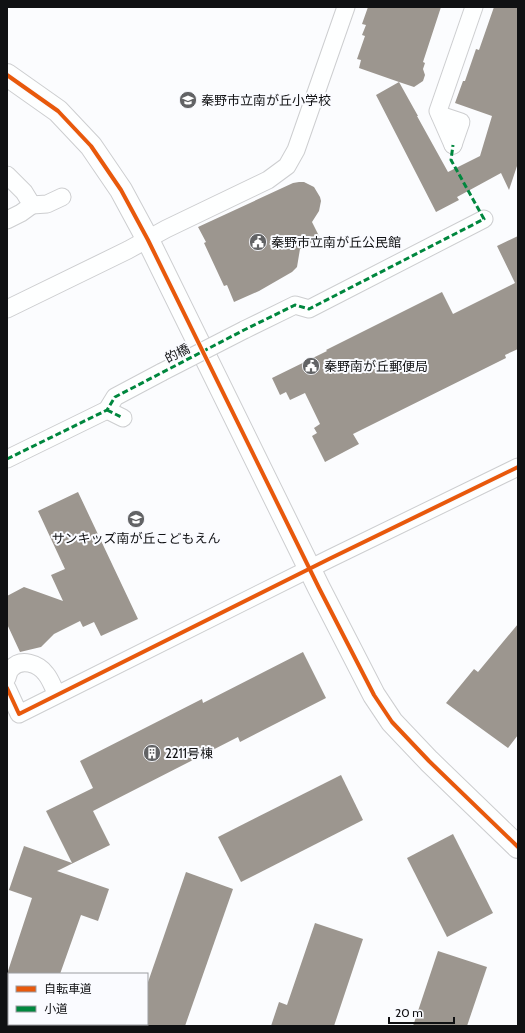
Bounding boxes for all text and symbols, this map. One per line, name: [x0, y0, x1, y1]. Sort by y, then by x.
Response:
school or university icon: 秦野市立南が丘小学校: [178, 90, 198, 110]
place label: 秦野市立南が丘小学校: [201, 92, 331, 108]
public building icon: 秦野市立南が丘公民館: [248, 232, 268, 252]
place label: 秦野市立南が丘公民館: [271, 234, 401, 250]
street label: 的橋: [162, 340, 192, 366]
public building icon: 秦野南が丘郵便局: [301, 356, 321, 376]
place label: 秦野南が丘郵便局: [324, 358, 428, 374]
school or university icon: サンキッズ南が丘こどもえん: [126, 509, 146, 529]
place label: サンキッズ南が丘こどもえん: [51, 530, 221, 546]
building icon: 2211号棟: [142, 743, 162, 763]
place label: 2211号棟: [165, 745, 213, 761]
legend: [8, 973, 148, 1025]
text: 自転車道: [44, 981, 92, 996]
scale bar: [389, 999, 454, 1025]
text: 小道: [44, 1001, 68, 1016]
text: 20 m: [395, 1005, 423, 1020]

